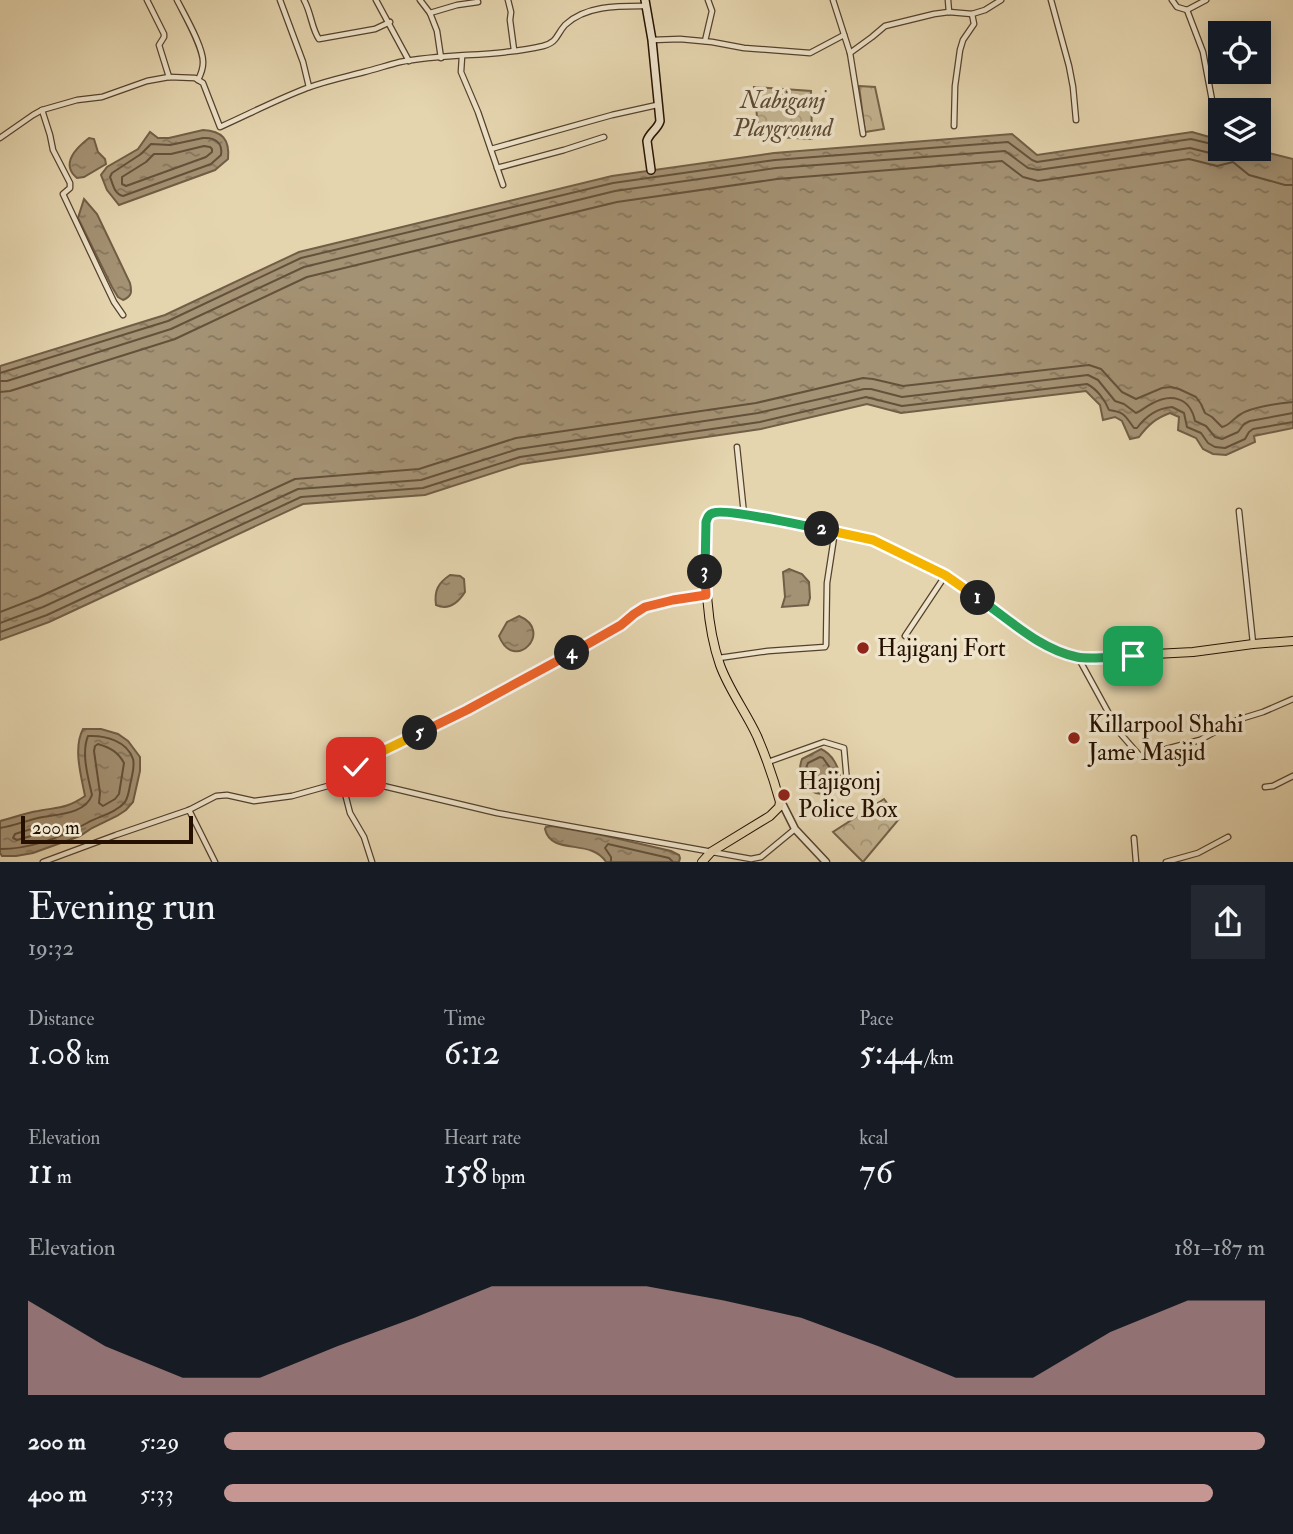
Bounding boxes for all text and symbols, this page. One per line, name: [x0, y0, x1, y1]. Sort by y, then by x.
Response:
map controls: [1208, 21, 1271, 161]
button: locate: [1208, 21, 1271, 84]
park label: Nabiganj Playground: [732, 85, 835, 144]
button: layers: [1208, 98, 1271, 161]
pin: 2: [804, 512, 840, 546]
text: 2: [817, 516, 826, 540]
pin: 3: [688, 554, 722, 590]
text: 3: [701, 559, 708, 583]
pin: 1: [960, 580, 996, 616]
text: 1: [974, 585, 981, 609]
pin: [1103, 626, 1163, 686]
place label: Hajiganj Fort: [877, 633, 1006, 664]
pin: 4: [554, 636, 590, 670]
icon: arrive: [1114, 637, 1152, 675]
text: 4: [566, 640, 577, 664]
marker: Hajiganj Fort: [855, 640, 871, 656]
place label: Killarpool Shahi Jame Masjid: [1087, 709, 1243, 768]
pin: 5: [402, 716, 438, 750]
text: 5: [415, 720, 424, 744]
marker: Killarpool Shahi Jame Masjid: [1066, 730, 1082, 746]
pin: [326, 737, 386, 797]
icon: check: [337, 748, 375, 786]
place label: Hajigonj Police Box: [798, 766, 898, 825]
marker: Hajigonj Police Box: [776, 787, 792, 803]
scale bar: [21, 813, 192, 845]
text: 200 m: [32, 816, 80, 840]
text: Evening run: [28, 883, 216, 931]
button: share: [1191, 885, 1265, 959]
text: 19:32: [28, 933, 74, 962]
text: Distance: [28, 1007, 94, 1031]
text: Time: [444, 1007, 485, 1031]
text: Pace: [859, 1007, 893, 1031]
text: 1.08: [28, 1031, 82, 1075]
text: 6:12: [444, 1031, 500, 1075]
text: 5:44: [859, 1031, 921, 1075]
text: km: [82, 1046, 109, 1070]
text: /km: [921, 1046, 954, 1070]
text: Elevation: [28, 1126, 100, 1150]
text: Heart rate: [444, 1126, 521, 1150]
text: kcal: [859, 1126, 888, 1150]
text: 11: [28, 1150, 53, 1194]
text: 158: [444, 1150, 488, 1194]
text: 76: [859, 1150, 893, 1194]
text: m: [53, 1165, 72, 1189]
text: bpm: [488, 1165, 526, 1189]
text: Elevation: [28, 1233, 116, 1262]
text: 181–187 m: [1174, 1233, 1265, 1262]
text: 200 m: [28, 1427, 86, 1456]
text: 5:29: [140, 1427, 179, 1456]
text: 400 m: [28, 1479, 87, 1508]
text: 5:33: [140, 1479, 173, 1508]

